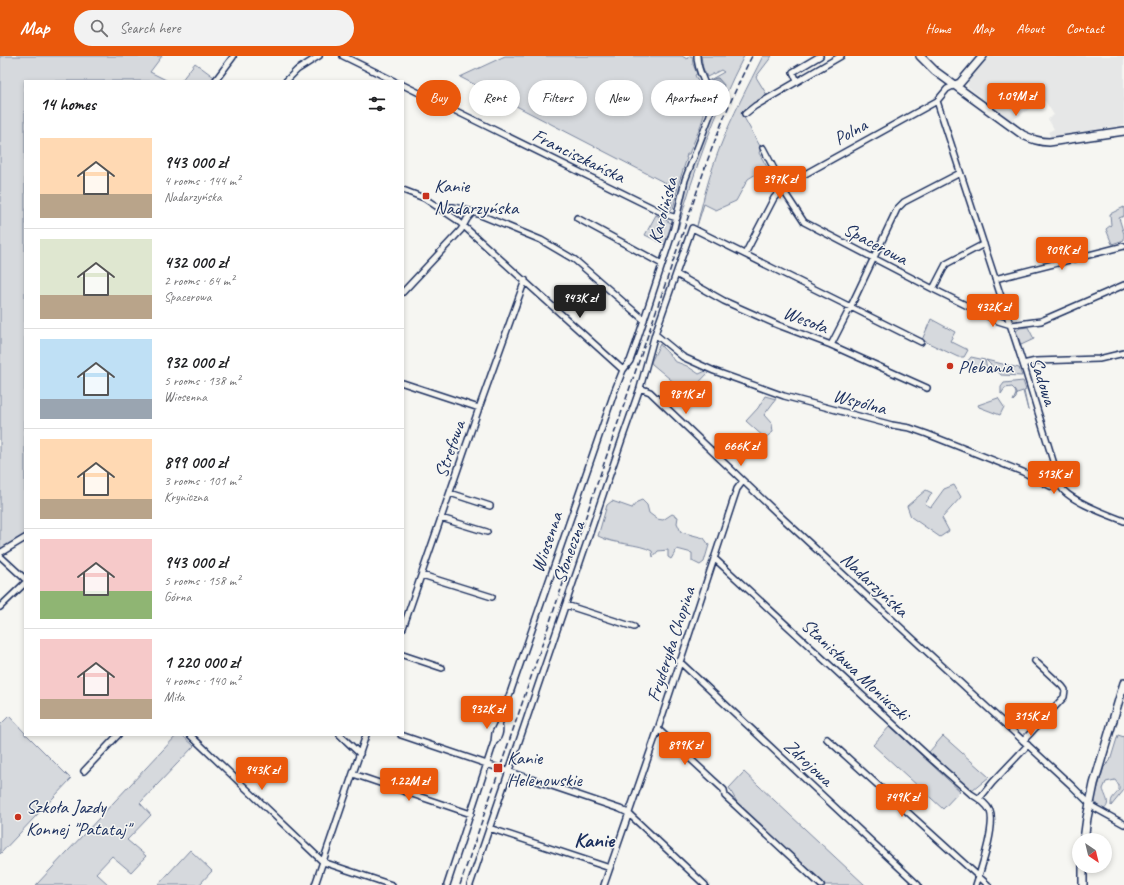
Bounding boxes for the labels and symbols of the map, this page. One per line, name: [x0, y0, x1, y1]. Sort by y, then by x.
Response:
pin: 1.09M zł: [975, 83, 1057, 117]
street label: Polna: [830, 112, 873, 151]
street label: Franciszkańska: [528, 123, 630, 189]
pin: 397K zł: [743, 166, 817, 200]
street label: Karolińska: [643, 173, 684, 246]
place label: Kanie Nadarzyńska: [434, 174, 520, 220]
marker: Kanie Nadarzyńska: [421, 191, 431, 201]
street label: Spacerowa: [839, 217, 913, 272]
pin: 909K zł: [1025, 237, 1099, 271]
pin: 943K zł: [543, 285, 617, 319]
pin: 432K zł: [956, 294, 1030, 328]
street label: Wesoła: [780, 301, 833, 340]
street label: Sadowa: [1024, 354, 1063, 410]
place label: Plebania: [958, 355, 1014, 379]
marker: Plebania: [945, 361, 955, 371]
pin: 981K zł: [649, 381, 723, 415]
street label: Wspólna: [830, 383, 891, 421]
street label: Strefowa: [429, 416, 472, 481]
pin: 666K zł: [704, 433, 778, 467]
pin: 513K zł: [1017, 461, 1091, 495]
street label: Wiosenna: [525, 507, 569, 576]
street label: Słoneczna: [547, 516, 591, 586]
street label: Nadarzyńska: [835, 547, 915, 623]
street label: Fryderyka Chopina: [641, 583, 701, 705]
street label: Stanisława Moniuszki: [796, 613, 916, 728]
pin: 932K zł: [450, 696, 524, 730]
pin: 315K zł: [994, 703, 1068, 737]
pin: 899K zł: [648, 732, 722, 766]
street label: Zdrojowa: [779, 734, 840, 793]
place label: Kanie Helenowskie: [507, 746, 583, 792]
pin: 943K zł: [225, 757, 299, 791]
marker: Kanie Helenowskie: [492, 762, 504, 774]
pin: 1.22M zł: [368, 768, 450, 802]
pin: 749K zł: [865, 784, 939, 818]
place label: Szkoła Jazdy Konnej "Patataj": [26, 795, 134, 841]
marker: Szkoła Jazdy Konnej "Patataj": [13, 812, 23, 822]
district label: Kanie: [574, 827, 616, 853]
north arrow: [1072, 833, 1112, 873]

